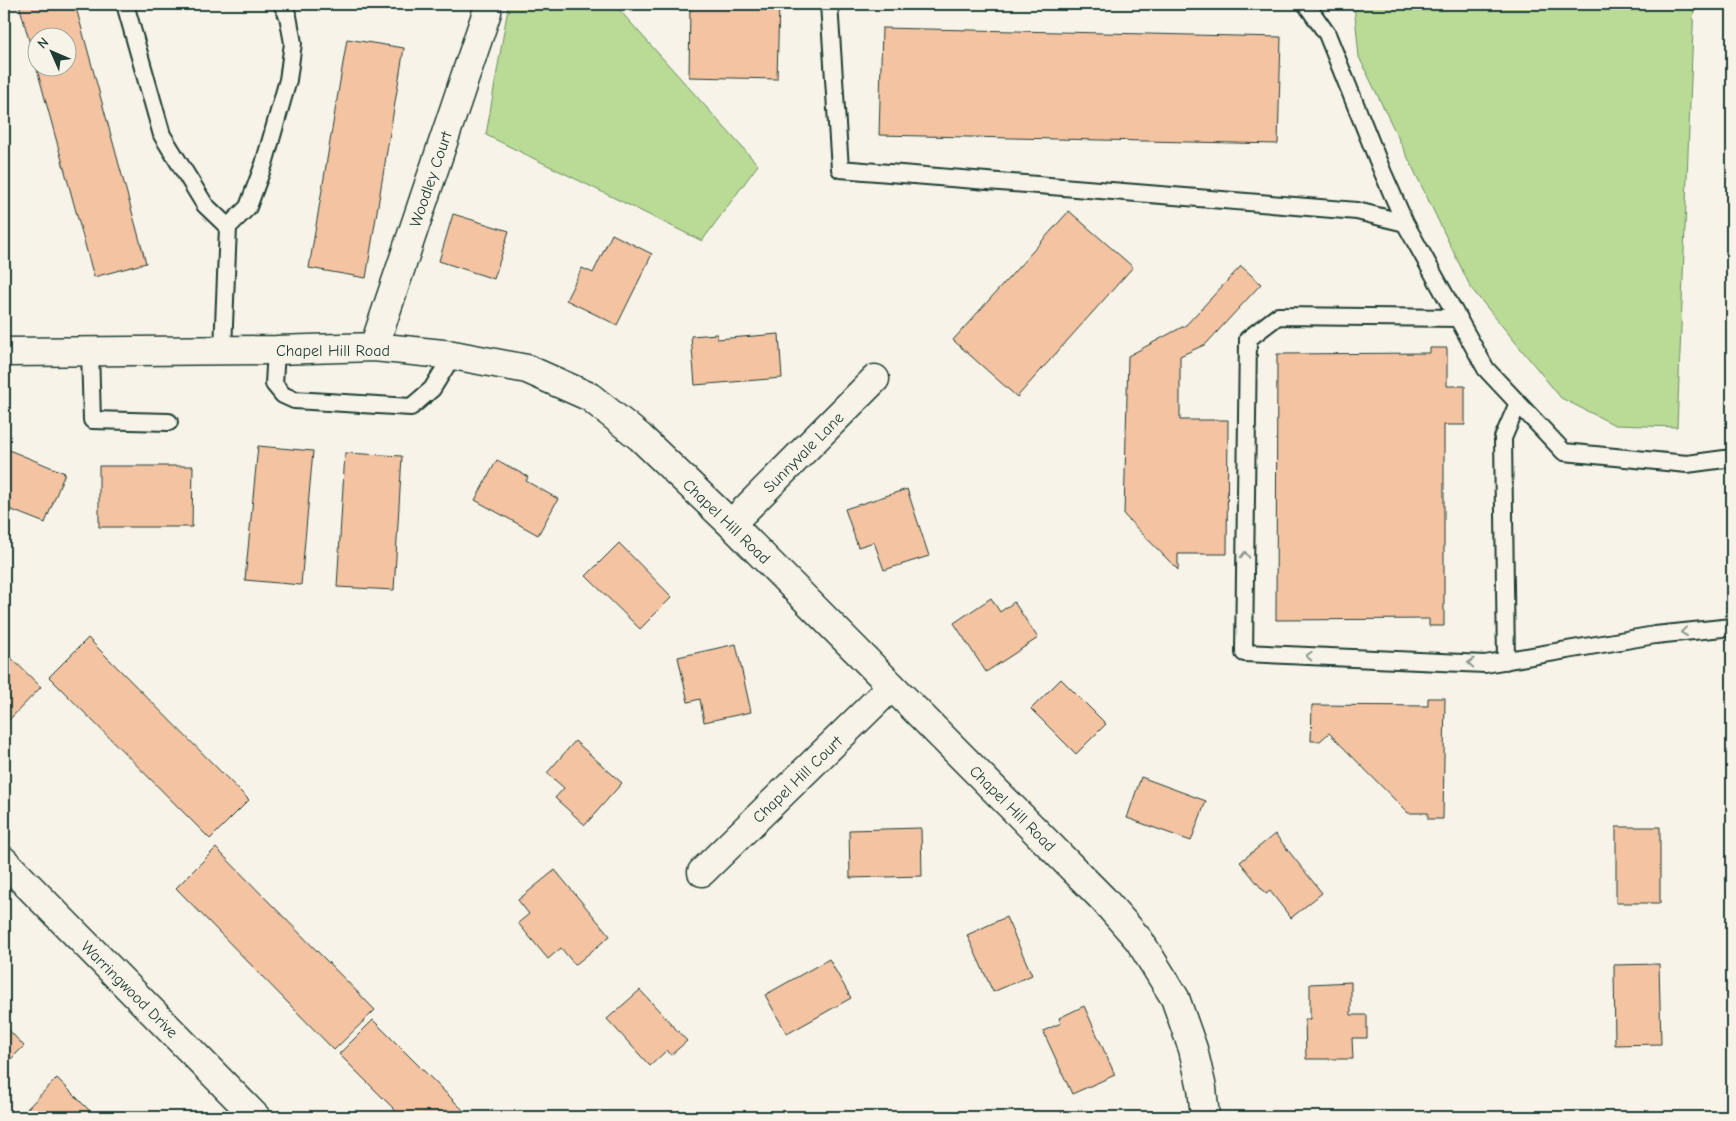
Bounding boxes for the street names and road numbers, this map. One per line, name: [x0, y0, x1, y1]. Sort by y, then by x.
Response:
street label: Woodley Court: [406, 129, 456, 230]
street label: Chapel Hill Road: [276, 342, 390, 360]
street label: Sunnyvale Lane: [760, 409, 848, 497]
street label: Chapel Hill Road: [679, 476, 774, 568]
street label: Chapel Hill Court: [749, 732, 846, 827]
street label: Chapel Hill Road: [966, 762, 1059, 855]
street label: Warringwood Drive: [77, 938, 181, 1042]

